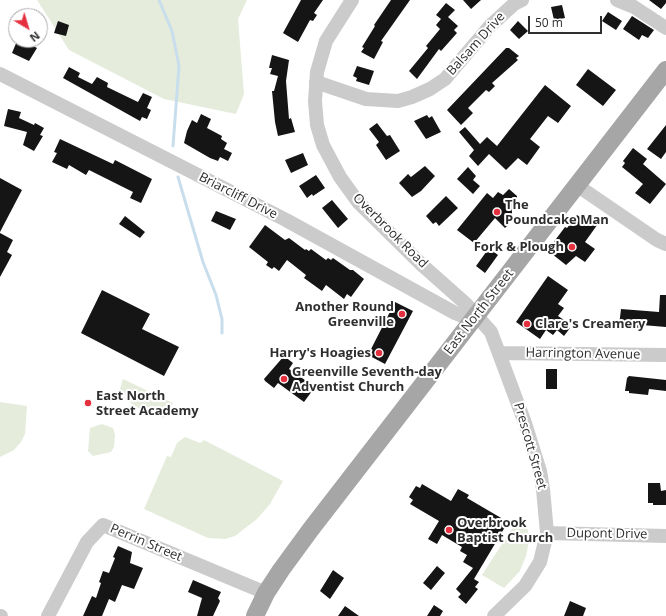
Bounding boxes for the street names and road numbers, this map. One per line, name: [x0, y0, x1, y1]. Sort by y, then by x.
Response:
street label: Balsam Drive: [444, 9, 508, 79]
street label: Briarcliff Drive: [196, 169, 280, 223]
street label: Overbrook Road: [349, 190, 431, 272]
street label: East North Street: [441, 266, 517, 358]
street label: Harrington Avenue: [525, 345, 641, 363]
street label: Prescott Street: [510, 401, 550, 491]
street label: Perrin Street: [108, 521, 184, 565]
street label: Dupont Drive: [566, 525, 648, 543]

